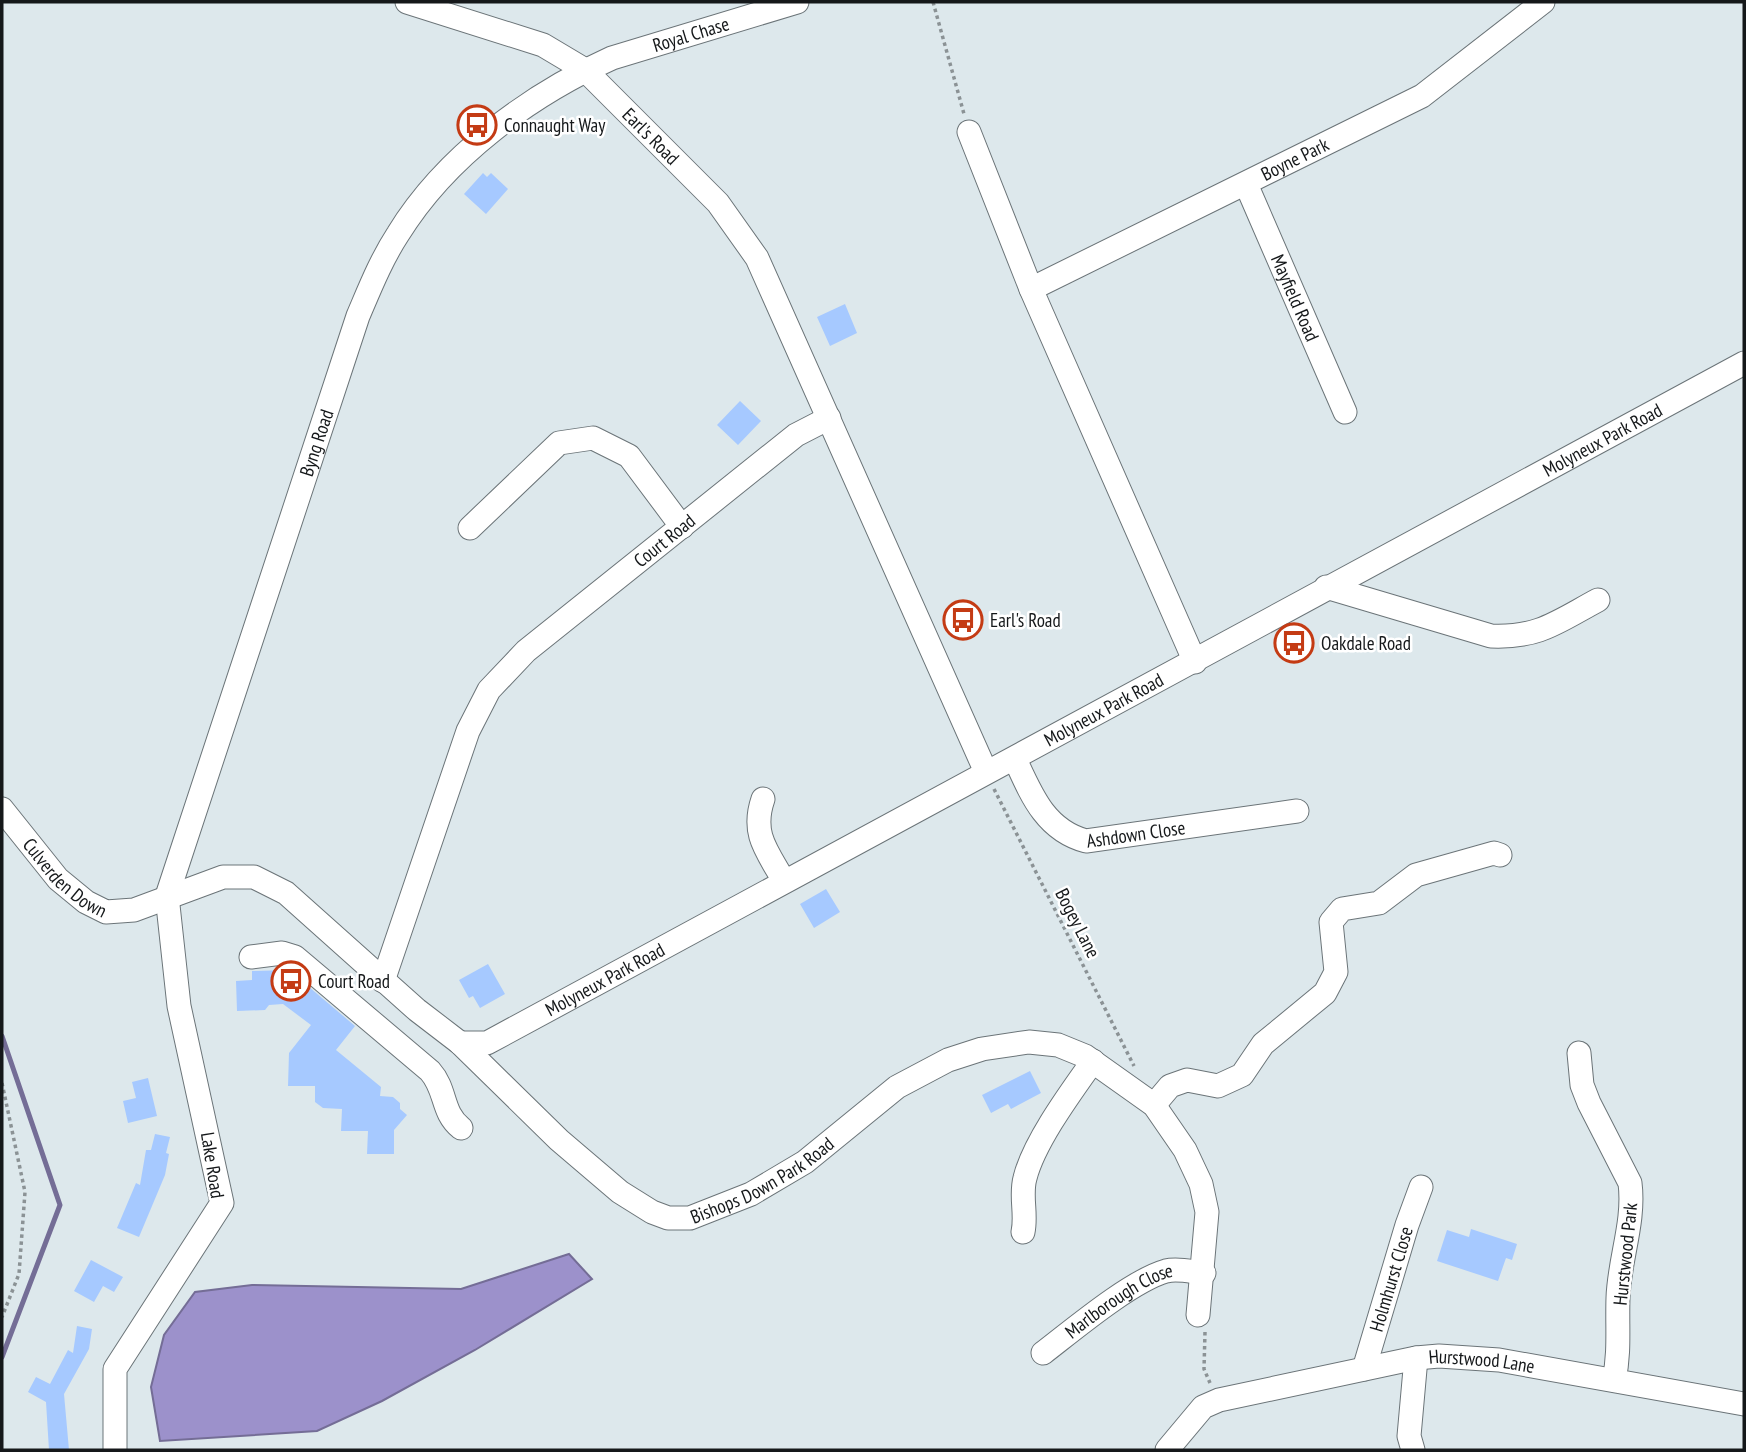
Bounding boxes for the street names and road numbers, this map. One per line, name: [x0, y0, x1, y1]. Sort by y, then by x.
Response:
street label: Royal Chase: [650, 11, 732, 57]
street label: Earl's Road: [618, 103, 685, 170]
street label: Boyne Park: [1257, 132, 1333, 186]
street label: Mayfield Road: [1266, 251, 1325, 345]
street label: Molyneux Park Road: [1538, 398, 1666, 482]
street label: Byng Road: [294, 406, 338, 479]
street label: Court Road: [629, 508, 700, 572]
street label: Molyneux Park Road: [1040, 667, 1167, 751]
street label: Ashdown Close: [1085, 815, 1187, 853]
street label: Culverden Down: [18, 833, 111, 923]
street label: Bogey Lane: [1050, 884, 1106, 962]
street label: Molyneux Park Road: [541, 937, 669, 1021]
street label: Lake Road: [196, 1130, 230, 1200]
street label: Bishops Down Park Road: [687, 1131, 839, 1229]
street label: Hurstwood Park: [1608, 1201, 1642, 1307]
street label: Holmhurst Close: [1364, 1223, 1418, 1334]
street label: Marlborough Close: [1060, 1258, 1174, 1343]
street label: Hurstwood Lane: [1428, 1344, 1537, 1378]

